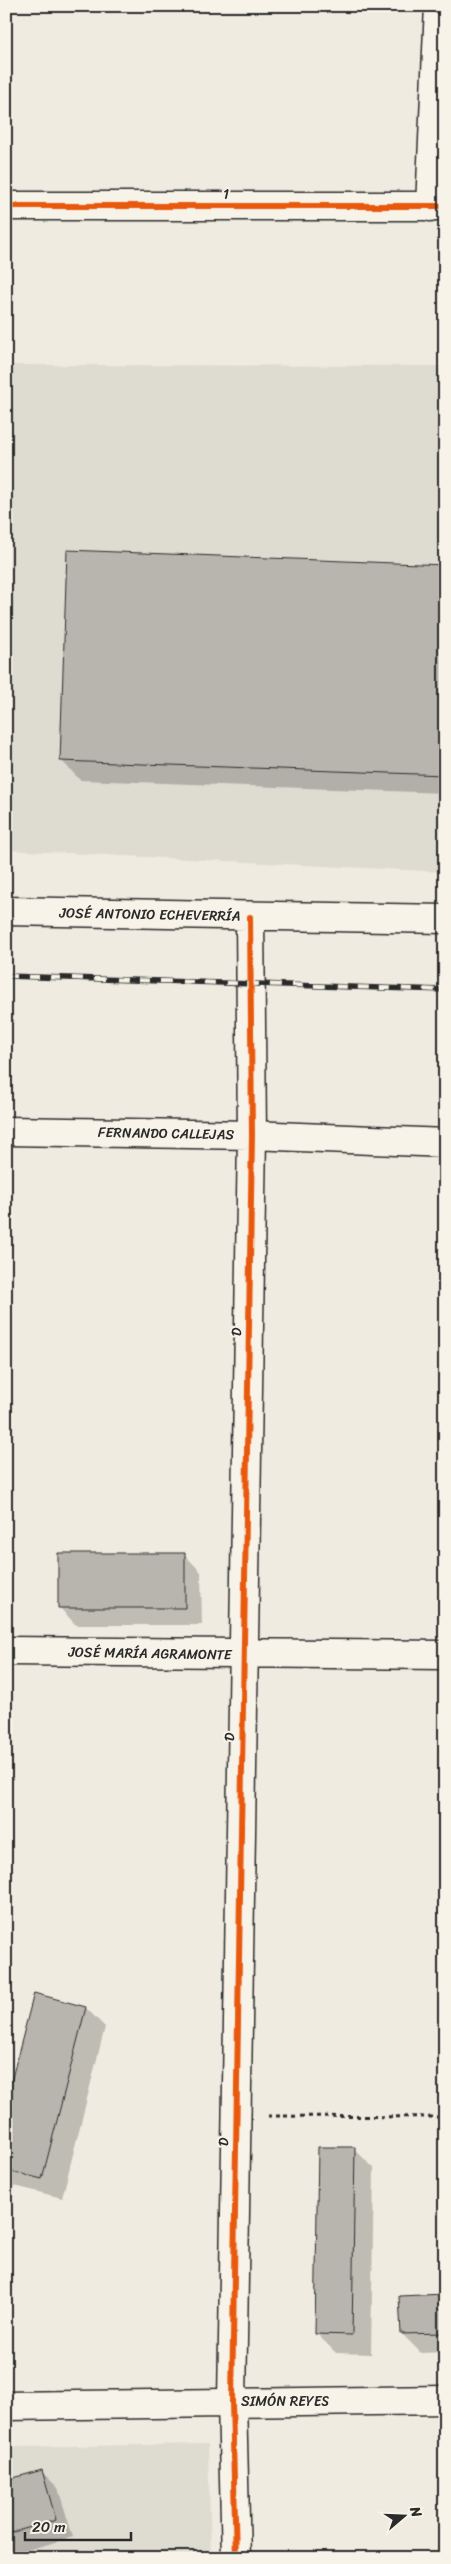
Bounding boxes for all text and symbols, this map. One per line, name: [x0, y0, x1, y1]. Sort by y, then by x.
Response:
street label: 1: [223, 182, 229, 207]
street label: JOSÉ ANTONIO ECHEVERRÍA: [58, 900, 241, 929]
street label: FERNANDO CALLEJAS: [98, 1120, 235, 1147]
street label: D: [224, 1327, 249, 1336]
street label: JOSÉ MARÍA AGRAMONTE: [67, 1640, 233, 1667]
street label: D: [217, 1732, 242, 1741]
street label: D: [211, 2137, 236, 2146]
street label: SIMÓN REYES: [241, 2389, 330, 2414]
north arrow: [378, 2492, 428, 2542]
text: N: [402, 2502, 429, 2521]
scale bar: [25, 2509, 131, 2541]
text: 20 m: [32, 2514, 66, 2540]

